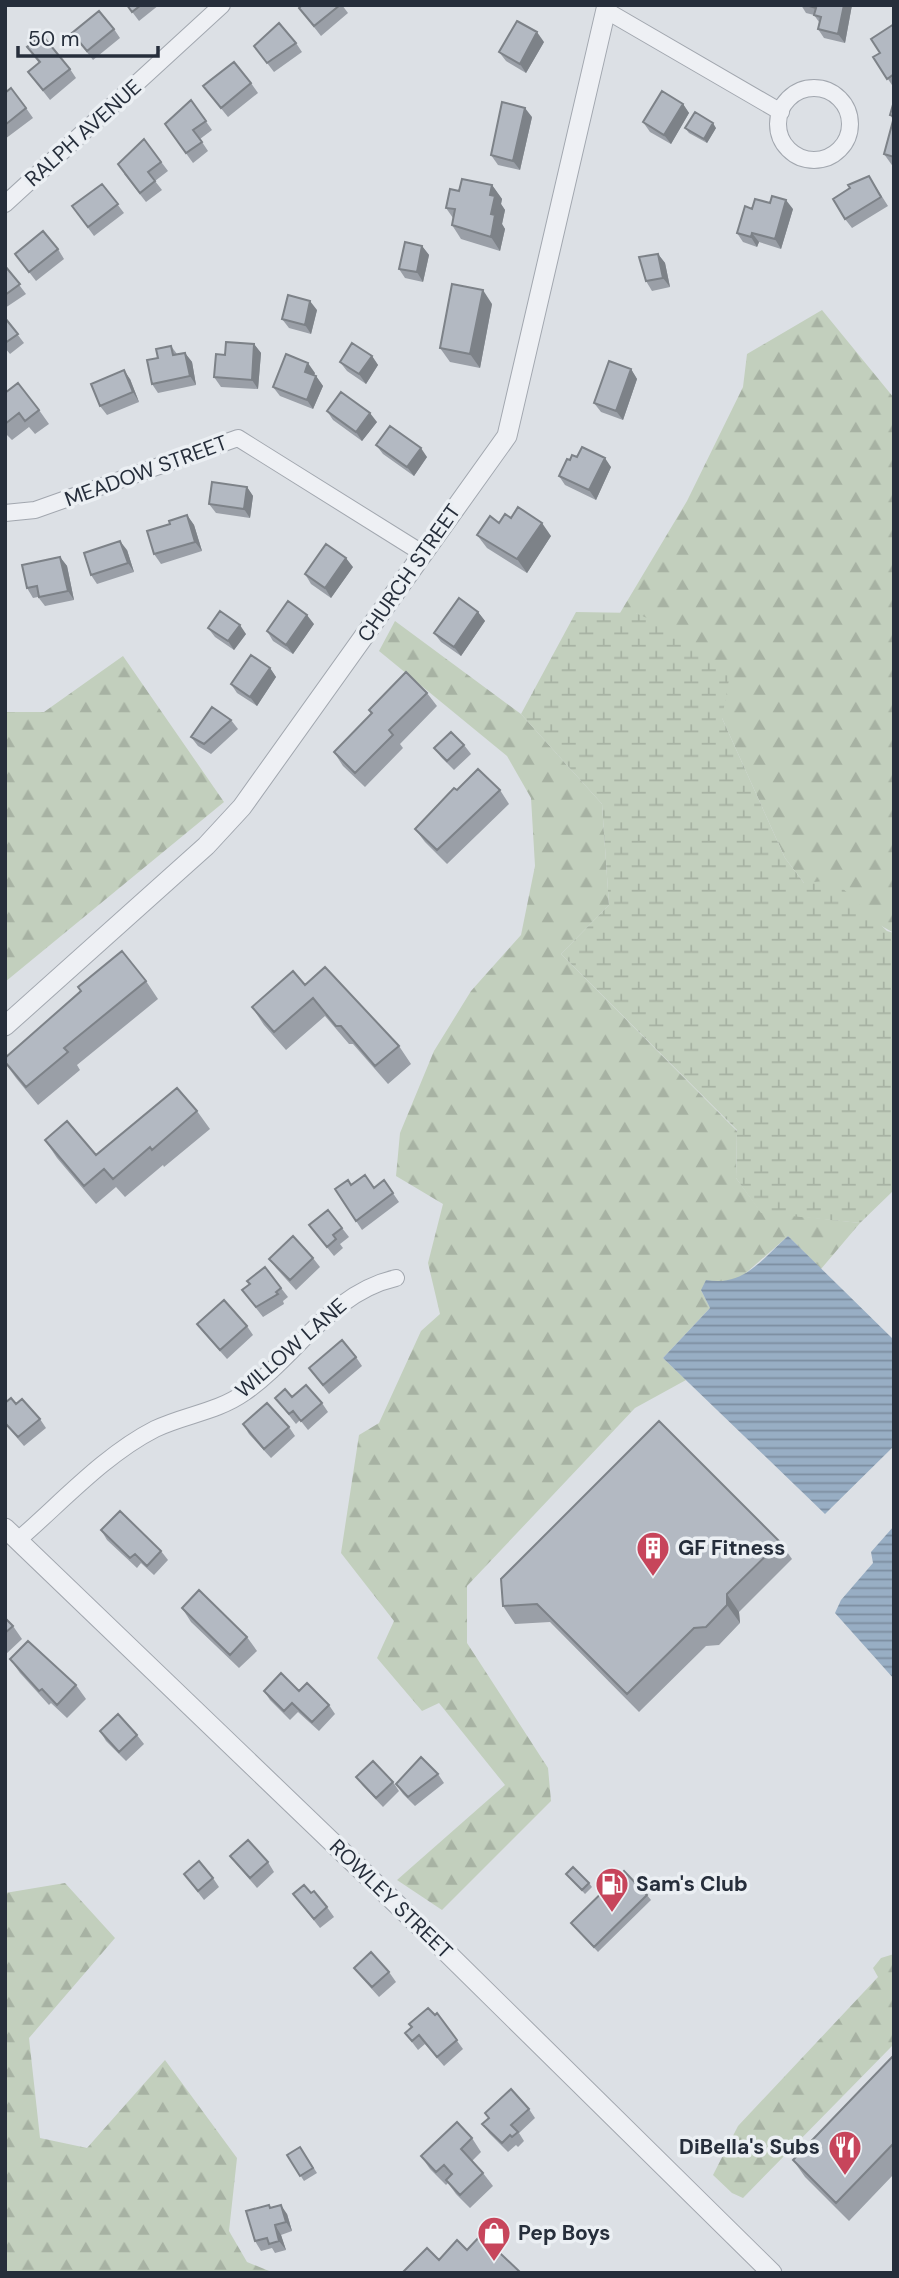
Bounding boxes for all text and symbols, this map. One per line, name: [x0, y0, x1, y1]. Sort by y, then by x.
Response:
scale bar: [18, 14, 158, 58]
text: 50 m: [28, 25, 79, 53]
street label: RALPH AVENUE: [19, 73, 147, 193]
street label: MEADOW STREET: [61, 429, 231, 513]
street label: CHURCH STREET: [351, 498, 467, 647]
street label: WILLOW LANE: [229, 1292, 353, 1404]
building icon: GF Fitness: [634, 1529, 672, 1578]
place label: GF Fitness: [678, 1534, 785, 1562]
street label: ROWLEY STREET: [323, 1833, 459, 1965]
fuel station icon: Sam's Club: [593, 1865, 631, 1914]
place label: Sam's Club: [636, 1870, 748, 1898]
restaurant icon: DiBella's Subs: [826, 2128, 864, 2177]
place label: DiBella's Subs: [679, 2133, 820, 2161]
shop icon: Pep Boys: [475, 2214, 513, 2263]
place label: Pep Boys: [518, 2219, 610, 2247]

